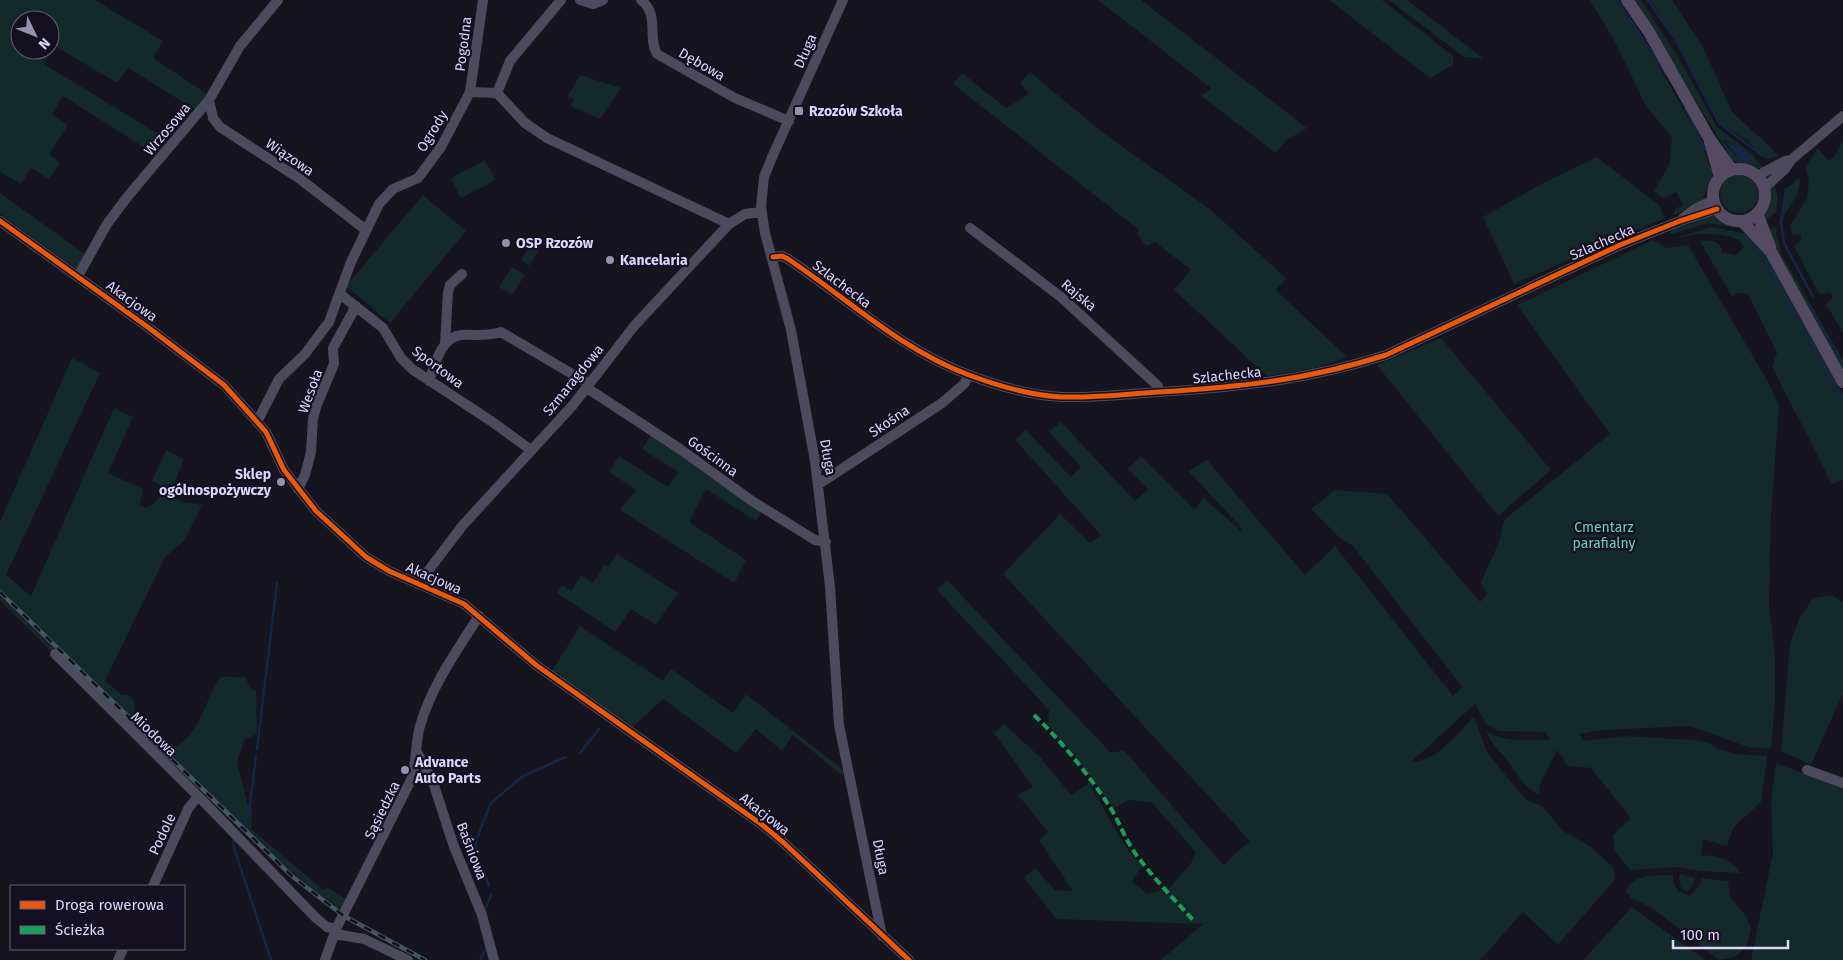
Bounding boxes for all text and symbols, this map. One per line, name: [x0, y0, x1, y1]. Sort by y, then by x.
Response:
north arrow: [10, 10, 60, 60]
street label: Pogodna: [452, 16, 475, 73]
street label: Długa: [790, 31, 821, 71]
text: N: [35, 34, 54, 53]
street label: Dębowa: [676, 44, 728, 84]
street label: Wrzosowa: [141, 100, 194, 159]
place label: Rzozów Szkoła: [809, 103, 903, 120]
marker: Rzozów Szkoła: [793, 105, 805, 117]
street label: Ogrody: [413, 107, 451, 155]
street label: Wiązowa: [262, 135, 317, 180]
street label: Szlachecka: [1567, 221, 1637, 264]
place label: OSP Rzozów: [516, 235, 594, 252]
marker: OSP Rzozów: [500, 237, 512, 249]
place label: Kancelaria: [620, 252, 688, 269]
marker: Kancelaria: [604, 254, 616, 266]
street label: Szlachecka: [809, 257, 874, 312]
street label: Rajska: [1058, 276, 1100, 315]
street label: Akacjowa: [103, 277, 161, 326]
street label: Szmaragdowa: [540, 341, 607, 419]
street label: Sportowa: [409, 343, 467, 392]
street label: Szlachecka: [1192, 363, 1262, 388]
street label: Wesoła: [295, 367, 326, 416]
street label: Skośna: [866, 402, 913, 441]
street label: Gościnna: [684, 432, 741, 480]
street label: Długa: [816, 438, 839, 476]
place label: Sklep ogólnospożywczy: [159, 466, 272, 499]
marker: Sklep ogólnospożywczy: [275, 476, 287, 488]
park label: Cmentarz parafialny: [1573, 519, 1636, 552]
street label: Akacjowa: [403, 559, 464, 598]
street label: Miodowa: [127, 708, 180, 760]
place label: Advance Auto Parts: [414, 754, 481, 787]
marker: Advance Auto Parts: [399, 764, 411, 776]
street label: Sąsiedzka: [361, 778, 404, 842]
street label: Akacjowa: [736, 790, 793, 839]
street label: Podole: [145, 811, 179, 858]
street label: Baśniowa: [453, 820, 490, 882]
street label: Długa: [869, 838, 892, 876]
legend: [10, 885, 185, 950]
text: Droga rowerowa: [55, 896, 164, 914]
scale bar: [1673, 918, 1788, 950]
text: Ścieżka: [55, 921, 105, 939]
text: 100 m: [1680, 926, 1720, 944]

